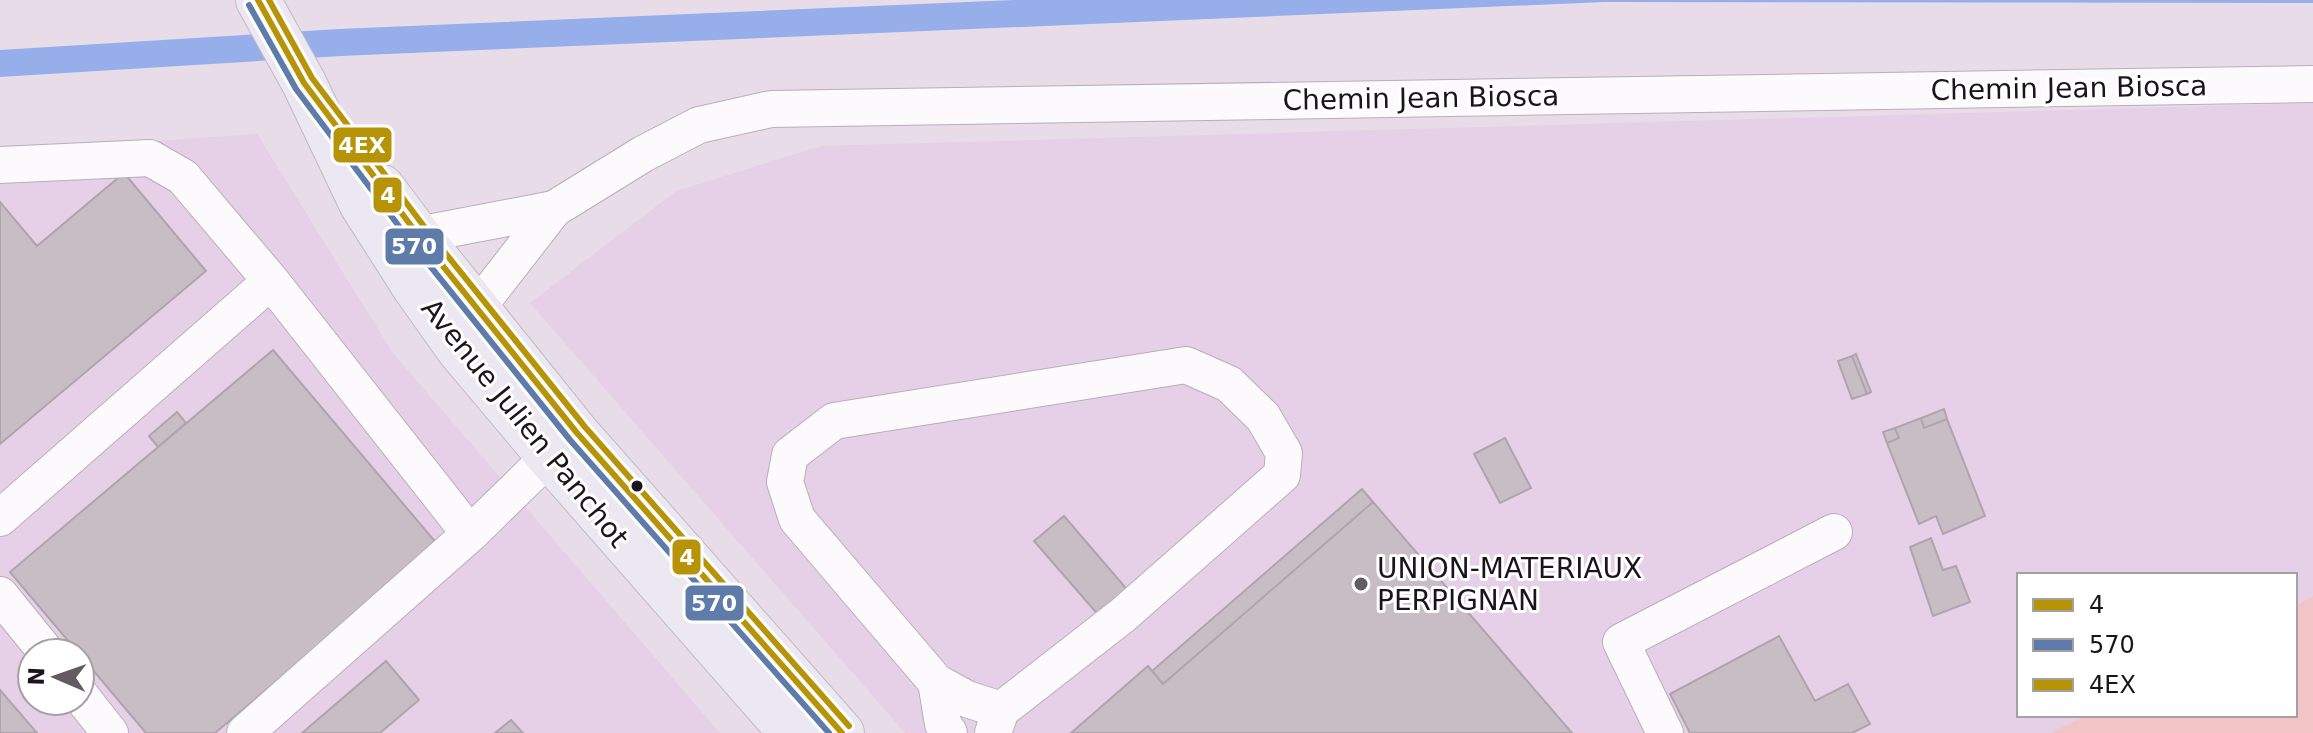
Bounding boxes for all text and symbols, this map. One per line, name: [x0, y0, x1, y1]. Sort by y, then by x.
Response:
street label: Chemin Jean Biosca: [1930, 69, 2208, 107]
street label: Chemin Jean Biosca: [1282, 79, 1560, 117]
line badge: 4EX: [332, 126, 393, 164]
text: 4EX: [338, 133, 386, 158]
line badge: 4: [372, 176, 403, 214]
text: 4: [380, 183, 396, 208]
line badge: 570: [384, 227, 445, 266]
text: 570: [391, 234, 437, 259]
street label: Avenue Julien Panchot: [415, 292, 635, 554]
unlabelled marker: [629, 478, 645, 494]
line badge: 4: [671, 538, 702, 576]
text: 4: [679, 545, 695, 570]
place label: UNION-MATERIAUX PERPIGNAN: [1377, 552, 1642, 617]
legend: [2017, 573, 2297, 717]
marker: UNION-MATERIAUX PERPIGNAN: [1352, 575, 1370, 593]
line badge: 570: [684, 584, 745, 622]
text: 570: [691, 591, 737, 616]
text: 4: [2089, 591, 2104, 619]
text: 570: [2089, 631, 2135, 659]
north arrow: [16, 637, 96, 717]
text: N: [24, 667, 49, 686]
text: 4EX: [2089, 671, 2136, 699]

